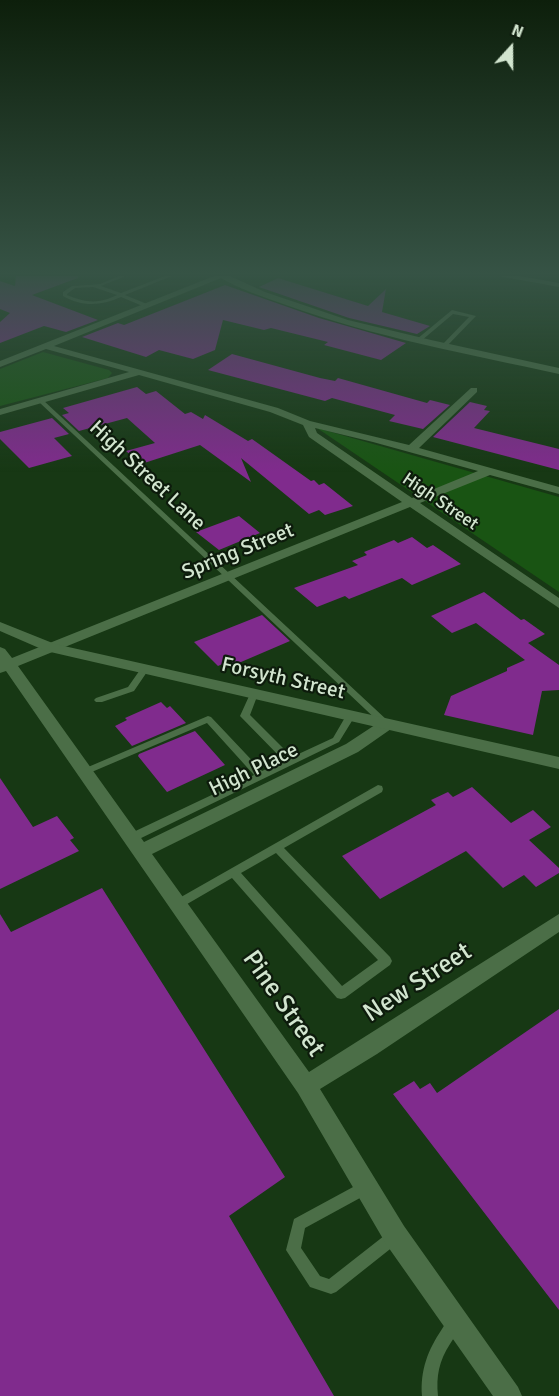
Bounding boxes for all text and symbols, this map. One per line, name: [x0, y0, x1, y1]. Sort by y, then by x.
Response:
north arrow: [481, 18, 541, 78]
text: N: [509, 20, 526, 43]
street label: High Street Lane: [84, 416, 210, 536]
street label: High Street: [398, 469, 482, 535]
street label: Spring Street: [178, 518, 298, 586]
street label: Forsyth Street: [219, 653, 347, 705]
street label: High Place: [205, 738, 303, 802]
street label: New Street: [358, 937, 478, 1029]
street label: Pine Street: [235, 945, 331, 1063]

